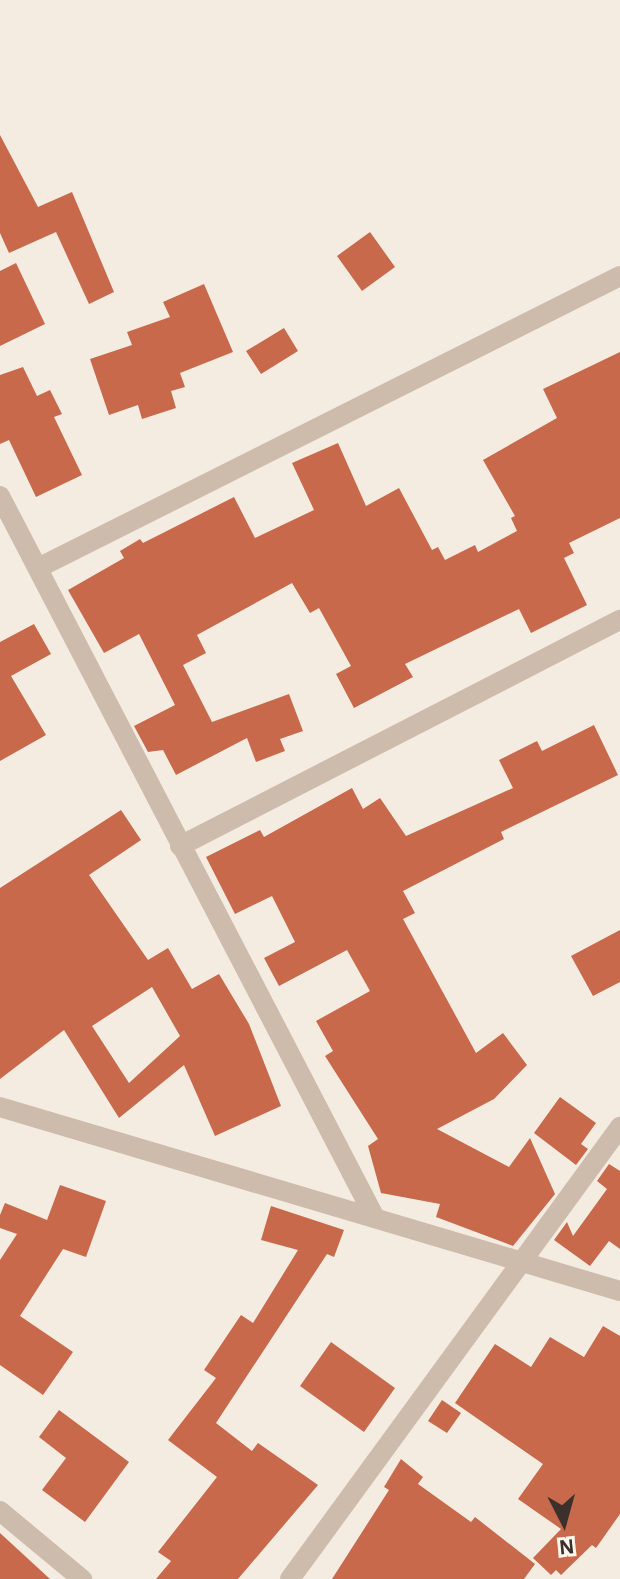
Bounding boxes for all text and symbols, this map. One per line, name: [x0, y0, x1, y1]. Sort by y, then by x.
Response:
north arrow: [524, 1483, 604, 1563]
text: N: [558, 1535, 575, 1559]

